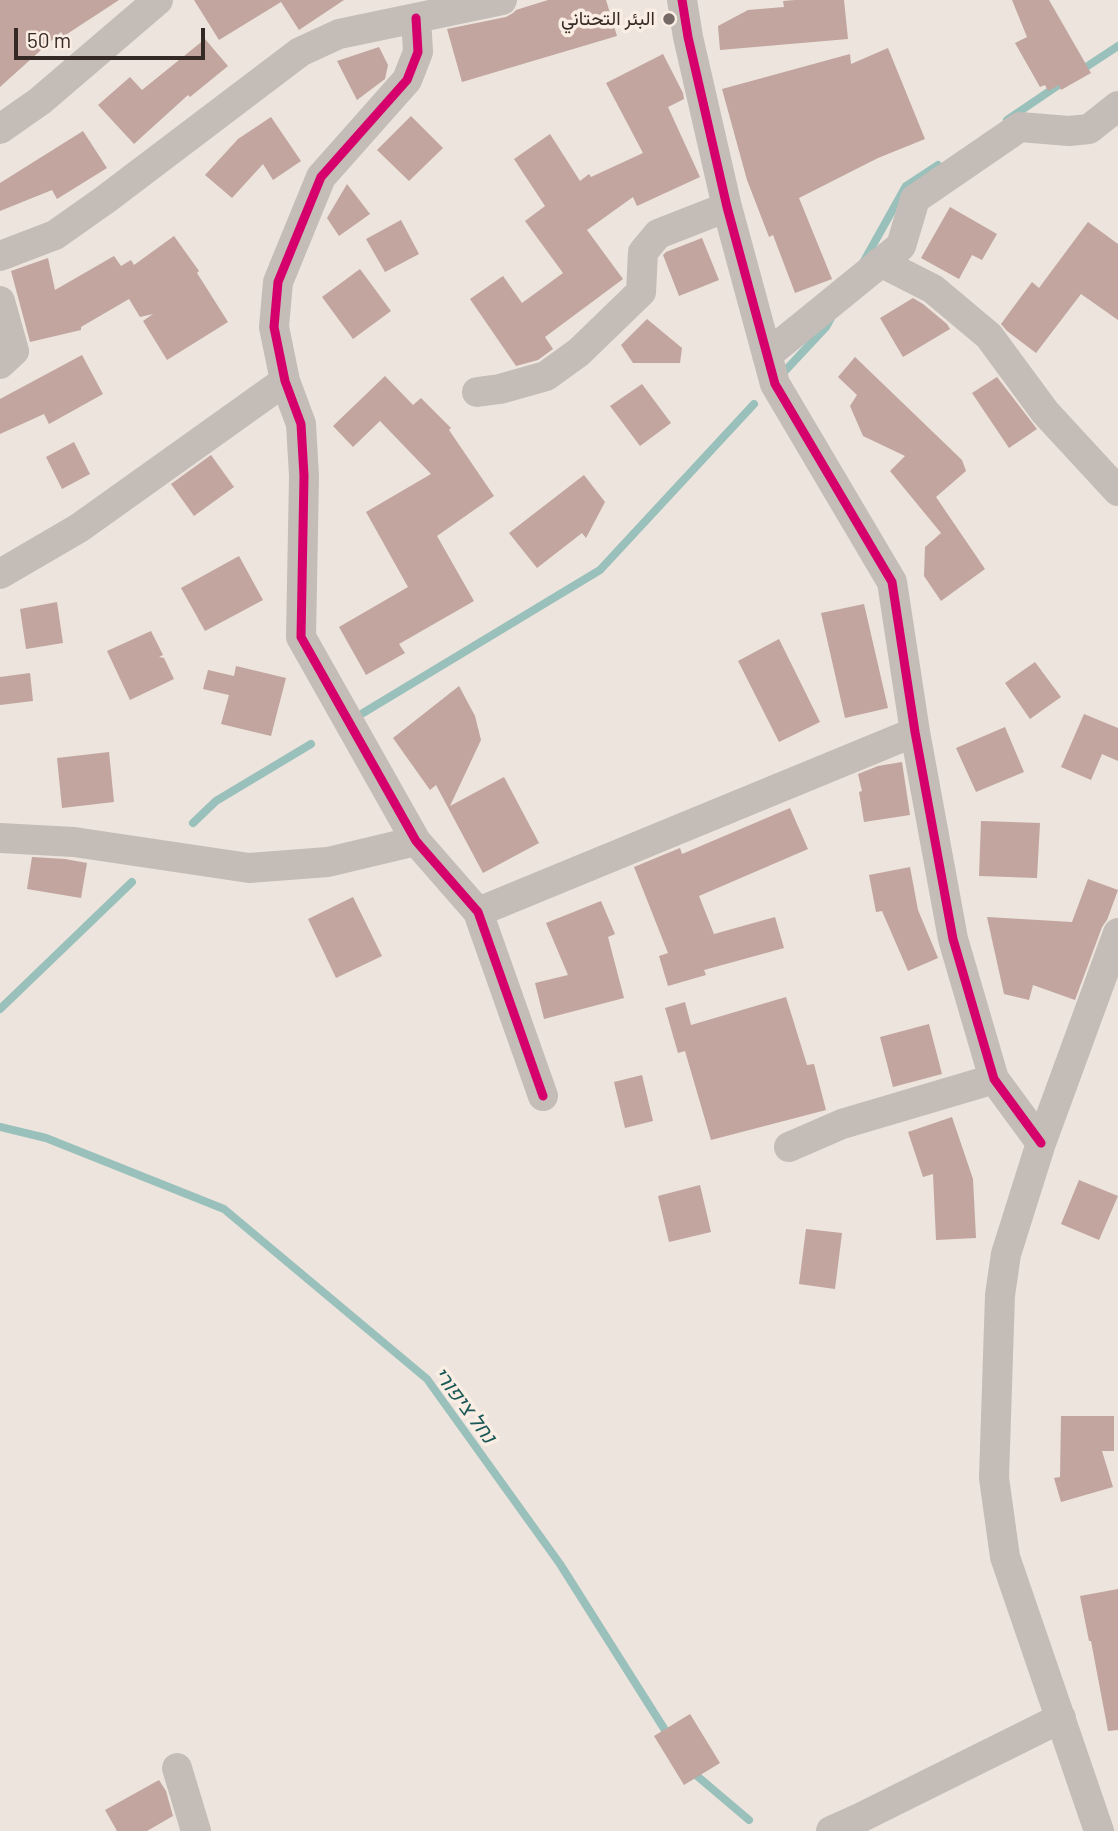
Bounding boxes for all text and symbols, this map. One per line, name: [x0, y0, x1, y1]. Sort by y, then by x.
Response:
place label: البئر التحتاني: [561, 8, 655, 30]
marker: البئر التحتاني: [661, 11, 677, 27]
scale bar: [18, 14, 208, 58]
text: 50 m: [27, 27, 71, 52]
water label: נחל ציפורי: [428, 1362, 502, 1448]

